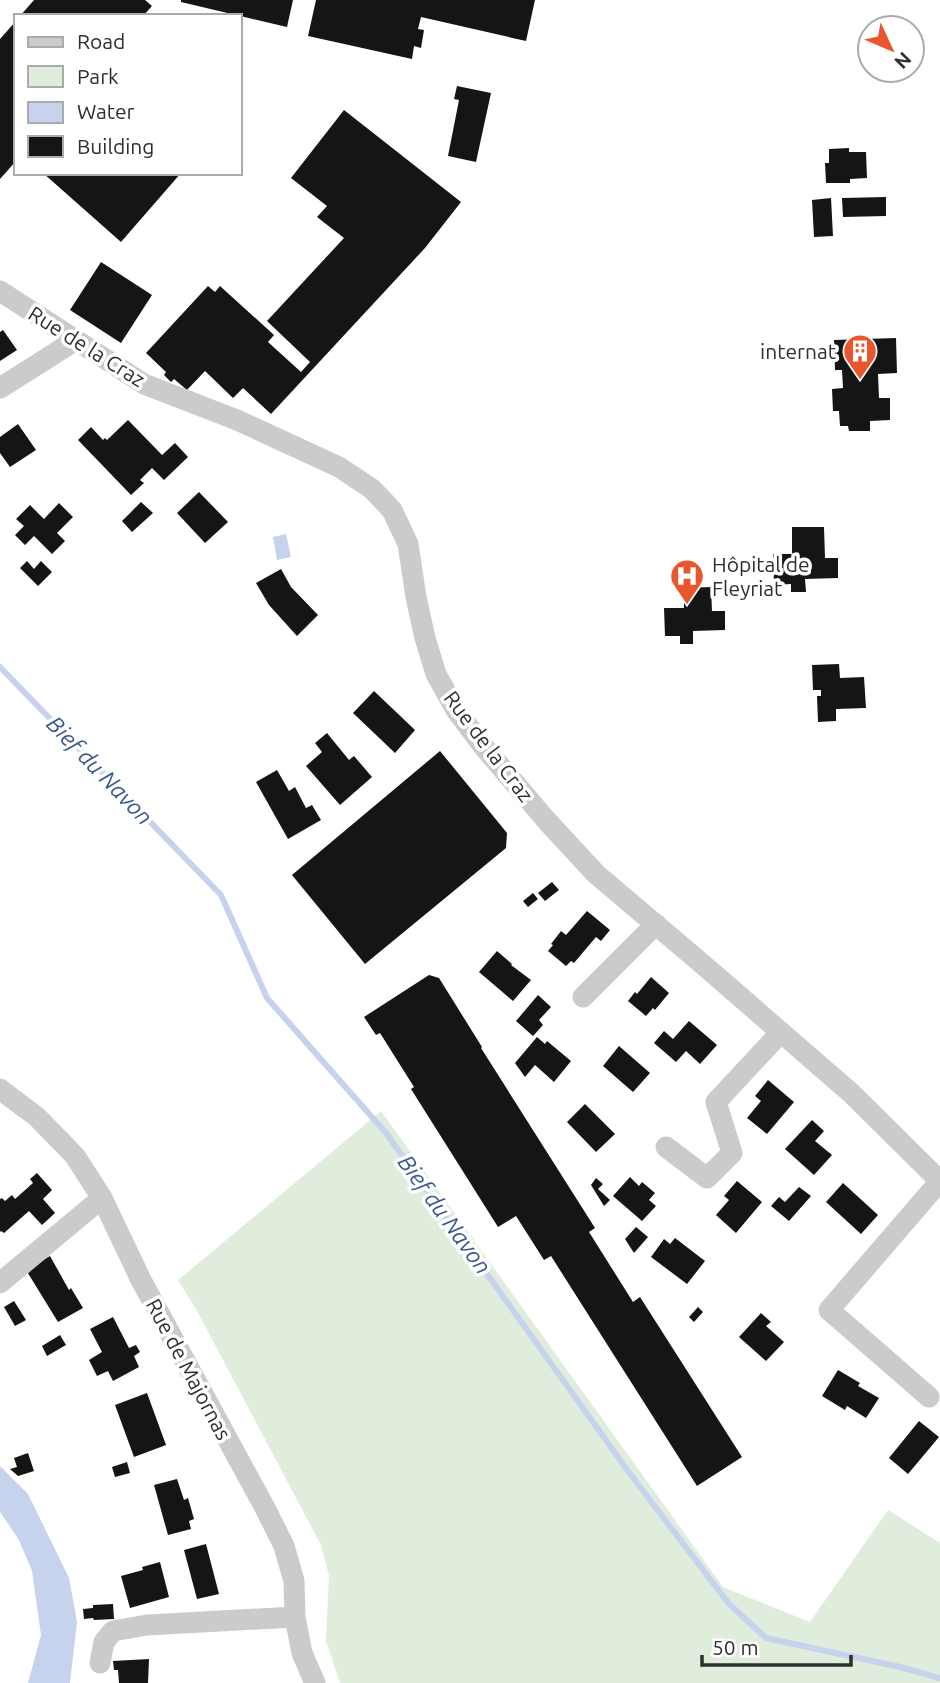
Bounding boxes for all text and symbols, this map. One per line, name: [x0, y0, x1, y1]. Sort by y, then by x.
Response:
legend: [14, 14, 242, 175]
north arrow: [856, 14, 926, 84]
text: Road: [77, 29, 125, 53]
text: N: [890, 48, 916, 74]
text: Park: [77, 64, 119, 88]
text: Water: [77, 99, 135, 123]
text: Building: [77, 134, 154, 158]
street label: Rue de la Craz: [24, 301, 150, 391]
building icon: internat: [841, 332, 879, 381]
place label: internat: [760, 339, 836, 363]
place label: Hôpital de Fleyriat: [712, 552, 810, 600]
hospital icon: Hôpital de Fleyriat: [668, 557, 706, 606]
street label: Rue de la Craz: [440, 686, 538, 806]
water label: Bief du Navon: [41, 711, 158, 830]
water label: Bief du Navon: [393, 1150, 496, 1279]
street label: Rue de Majornas: [142, 1294, 236, 1444]
scale bar: [702, 1624, 851, 1668]
text: 50 m: [712, 1635, 759, 1659]

